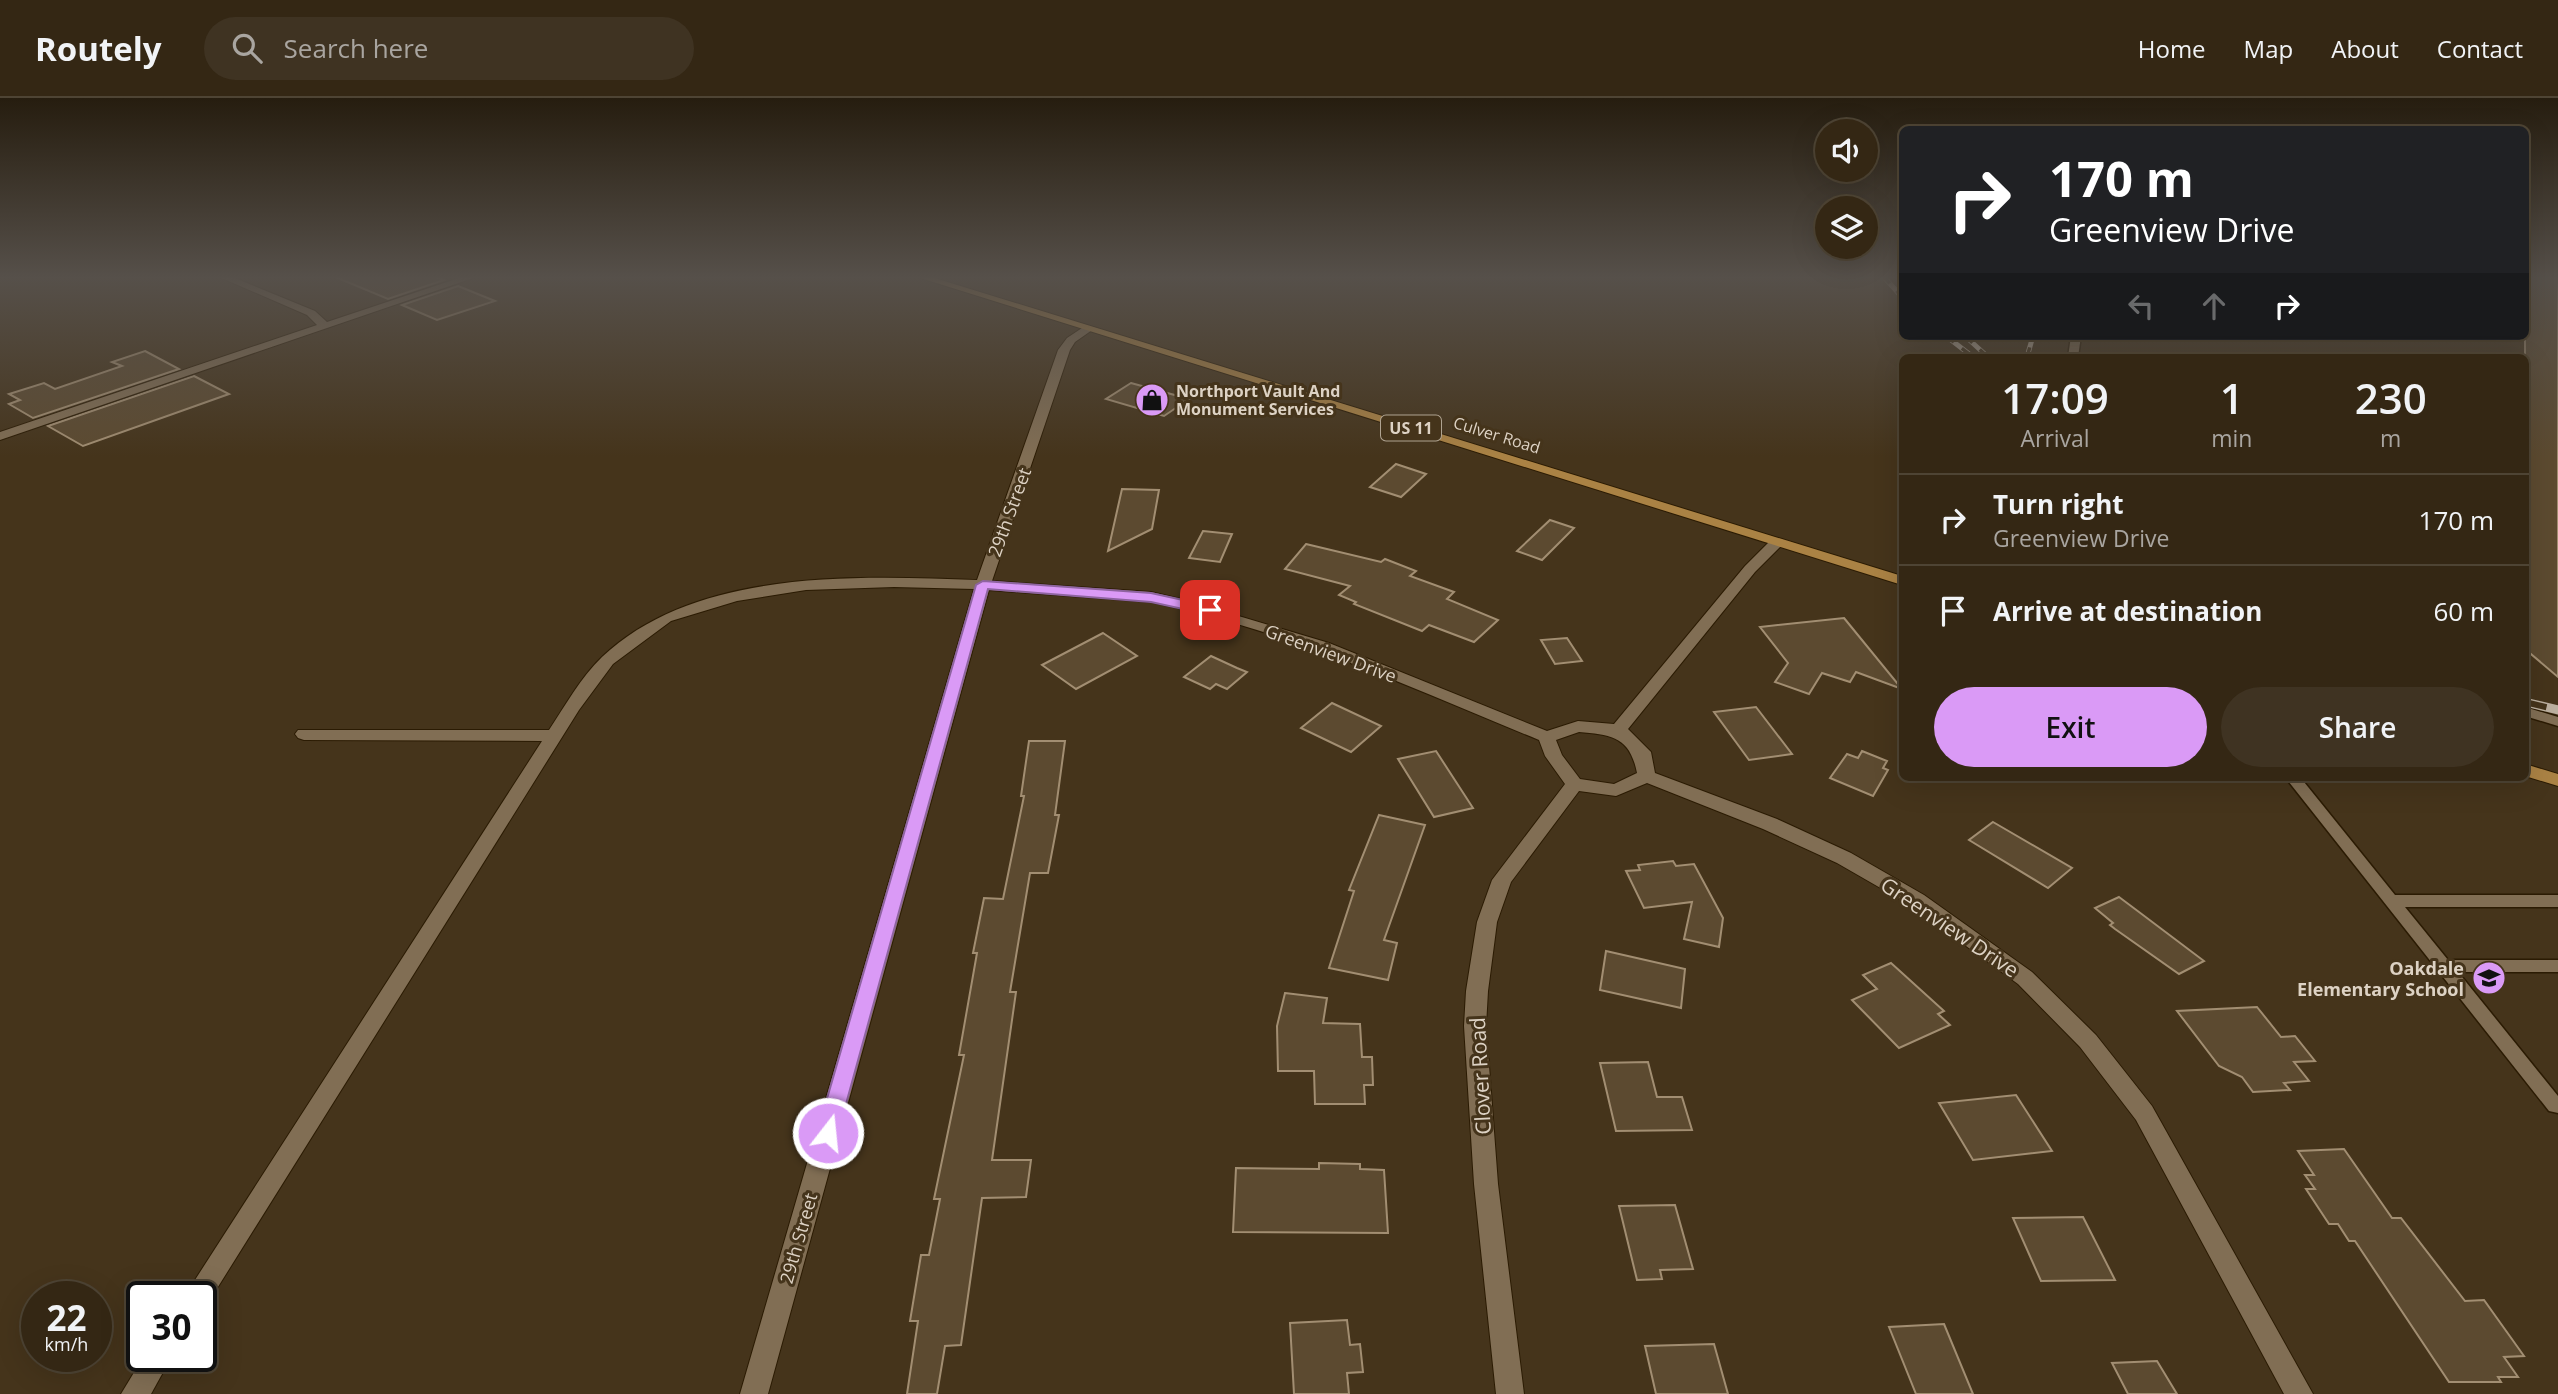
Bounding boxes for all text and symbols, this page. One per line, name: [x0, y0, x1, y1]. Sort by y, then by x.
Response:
search box: [204, 17, 694, 80]
text: Routely: [35, 26, 162, 71]
icon: search: [228, 29, 266, 67]
text: Search here: [284, 30, 428, 66]
text: Home: [2138, 32, 2206, 65]
text: Map: [2244, 32, 2293, 65]
text: About: [2331, 32, 2399, 65]
text: Contact: [2437, 32, 2523, 65]
map controls: [1815, 119, 1878, 259]
button: sound: [1815, 119, 1878, 182]
text: 170 m: [2049, 145, 2194, 211]
icon: right: [1934, 154, 2025, 245]
button: layers: [1815, 196, 1878, 259]
text: Greenview Drive: [2049, 208, 2294, 251]
icon: left: [2122, 287, 2160, 325]
icon: ahead: [2195, 287, 2233, 325]
icon: right: [2268, 287, 2306, 325]
text: 17:09: [2001, 369, 2109, 426]
text: 1: [2220, 369, 2244, 426]
text: 230: [2355, 369, 2427, 426]
place label: Northport Vault And Monument Services: [1176, 380, 1340, 420]
shop icon: Northport Vault And Monument Services: [1133, 381, 1171, 419]
street label: Culver Road: [1451, 411, 1543, 459]
road number: US 11: [1381, 416, 1441, 440]
text: Arrival: [2020, 422, 2090, 454]
text: min: [2211, 422, 2252, 454]
text: m: [2380, 422, 2401, 454]
street label: 29th Street: [982, 464, 1036, 560]
text: Turn right: [1993, 486, 2124, 522]
icon: right: [1934, 501, 1972, 539]
text: 170 m: [2419, 502, 2494, 538]
text: Greenview Drive: [1993, 522, 2169, 554]
pin: [1180, 580, 1240, 640]
icon: arrive: [1191, 591, 1229, 629]
icon: arrive: [1934, 592, 1972, 630]
text: Arrive at destination: [1993, 593, 2262, 629]
text: 60 m: [2433, 593, 2494, 629]
street label: Greenview Drive: [1262, 618, 1400, 688]
button: Exit: [1934, 687, 2207, 767]
button: Share: [2221, 687, 2494, 767]
street label: Greenview Drive: [1875, 870, 2025, 984]
place label: Oakdale Elementary School: [2297, 956, 2464, 1001]
school or university icon: Oakdale Elementary School: [2470, 959, 2508, 997]
street label: Clover Road: [1463, 1017, 1497, 1135]
position arrow: [791, 1096, 865, 1170]
street label: 29th Street: [774, 1190, 822, 1286]
speed limit sign: 30: [126, 1281, 217, 1372]
text: 22: [46, 1294, 87, 1341]
text: km/h: [45, 1332, 88, 1356]

